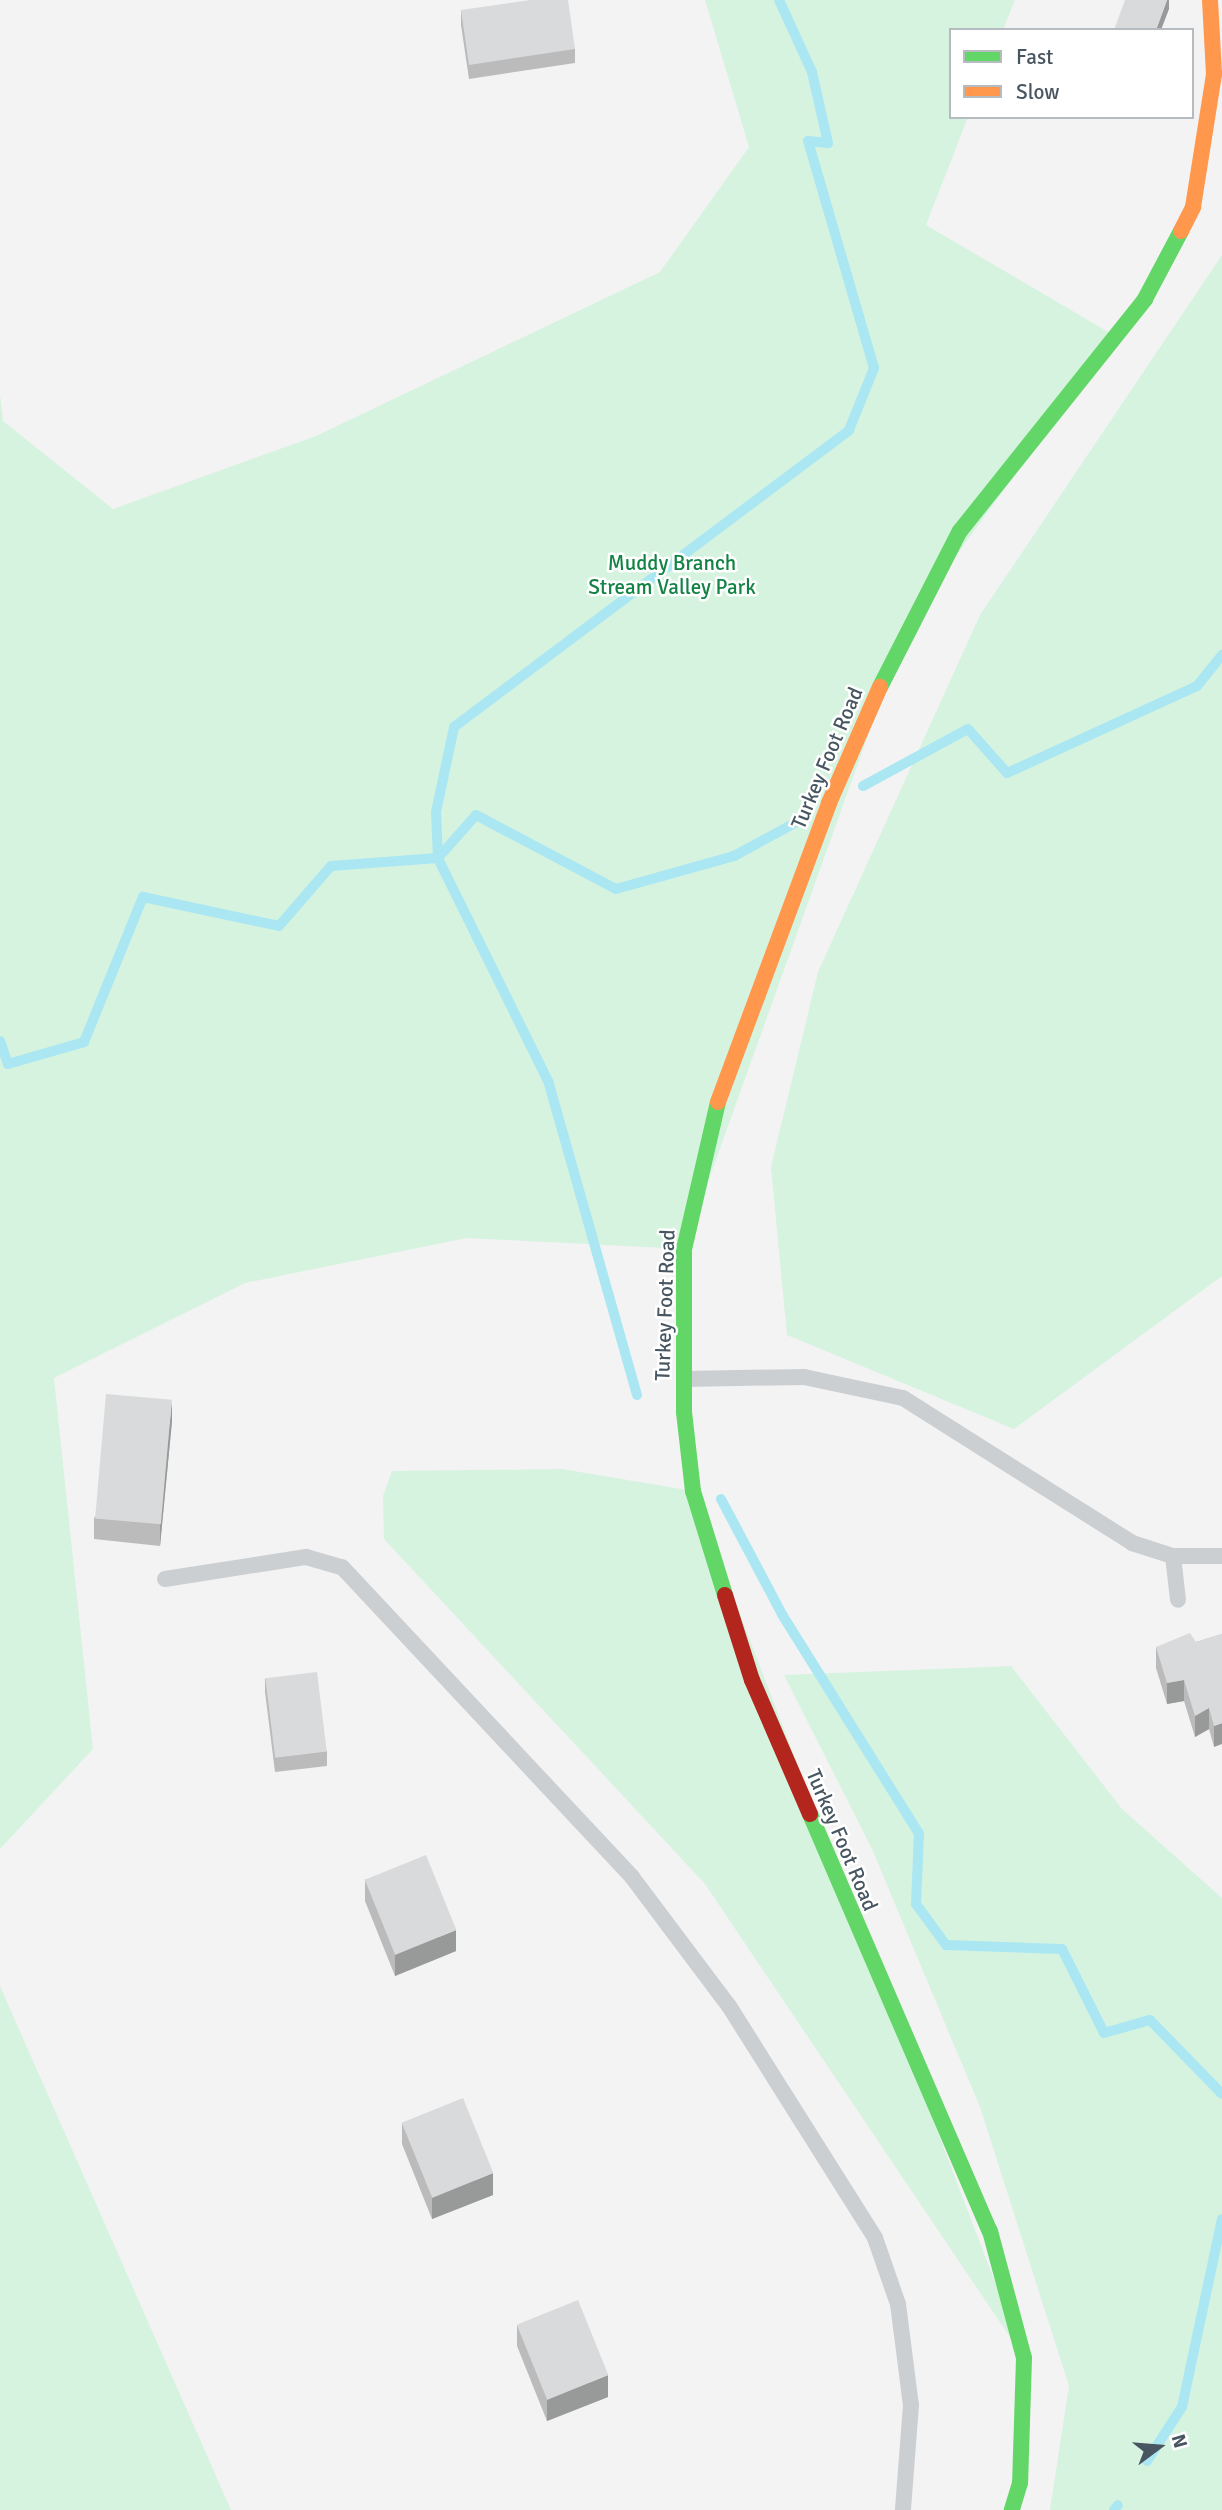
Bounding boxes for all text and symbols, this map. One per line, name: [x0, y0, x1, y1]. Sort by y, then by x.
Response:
legend: [949, 28, 1194, 119]
text: Fast: [1016, 44, 1053, 70]
text: Slow: [1016, 79, 1060, 105]
park label: Muddy Branch Stream Valley Park: [588, 550, 756, 600]
street label: Turkey Foot Road: [786, 683, 868, 833]
street label: Turkey Foot Road: [650, 1229, 680, 1381]
street label: Turkey Foot Road: [801, 1765, 883, 1915]
north arrow: [1124, 2412, 1194, 2482]
text: N: [1166, 2432, 1193, 2451]

